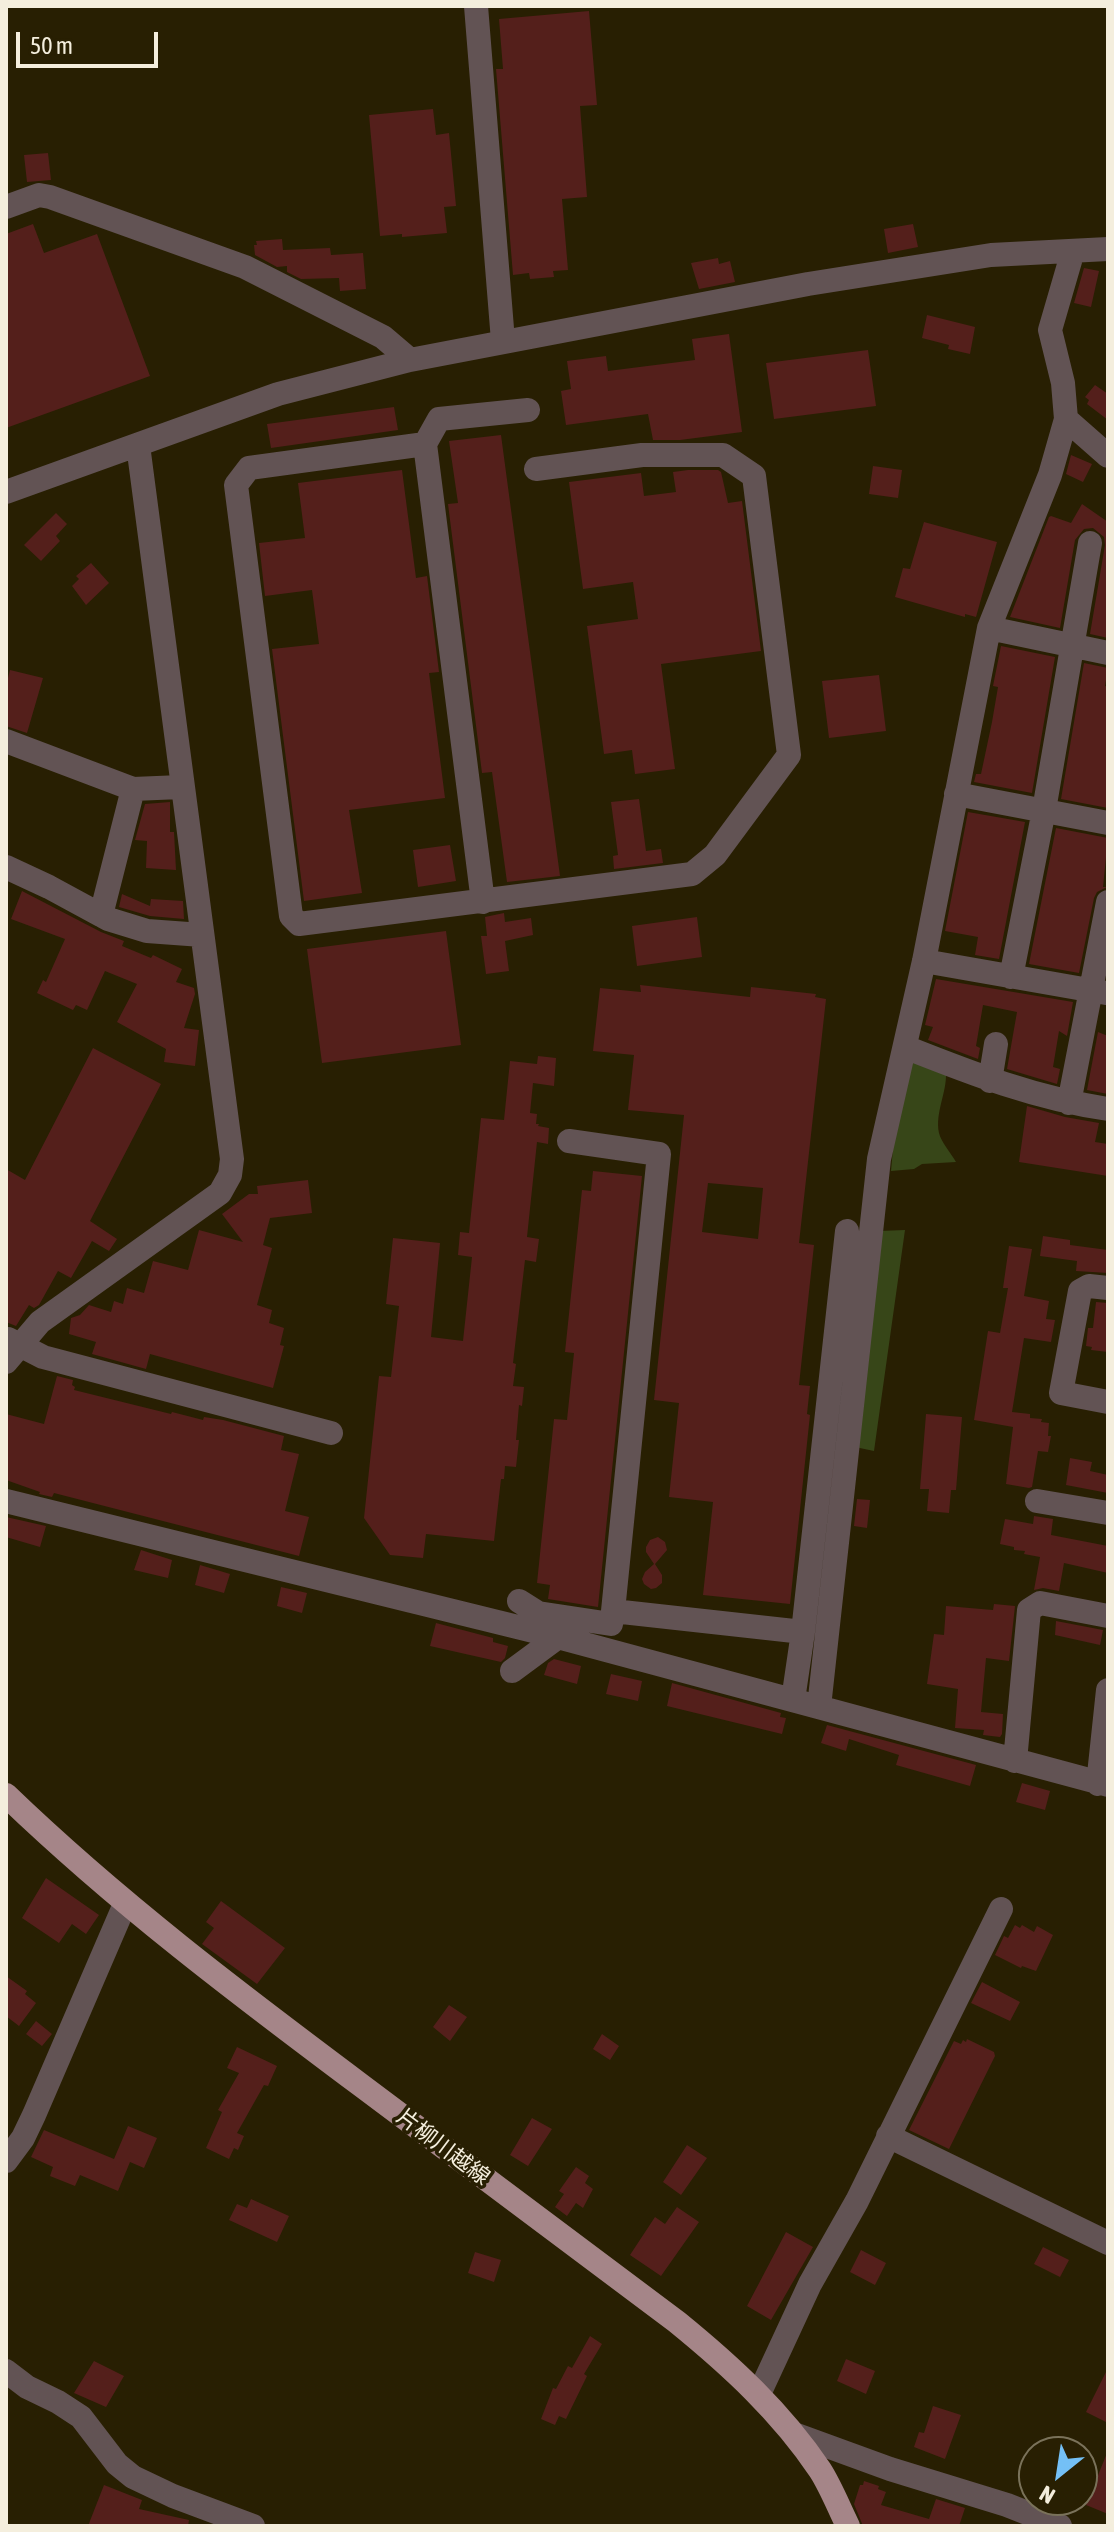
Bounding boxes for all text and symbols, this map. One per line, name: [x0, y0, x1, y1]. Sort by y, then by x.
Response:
scale bar: [20, 16, 162, 66]
text: 50 m: [30, 32, 73, 59]
street label: 片柳川越線: [391, 2103, 495, 2191]
north arrow: [1018, 2436, 1098, 2516]
text: N: [1035, 2481, 1059, 2510]

